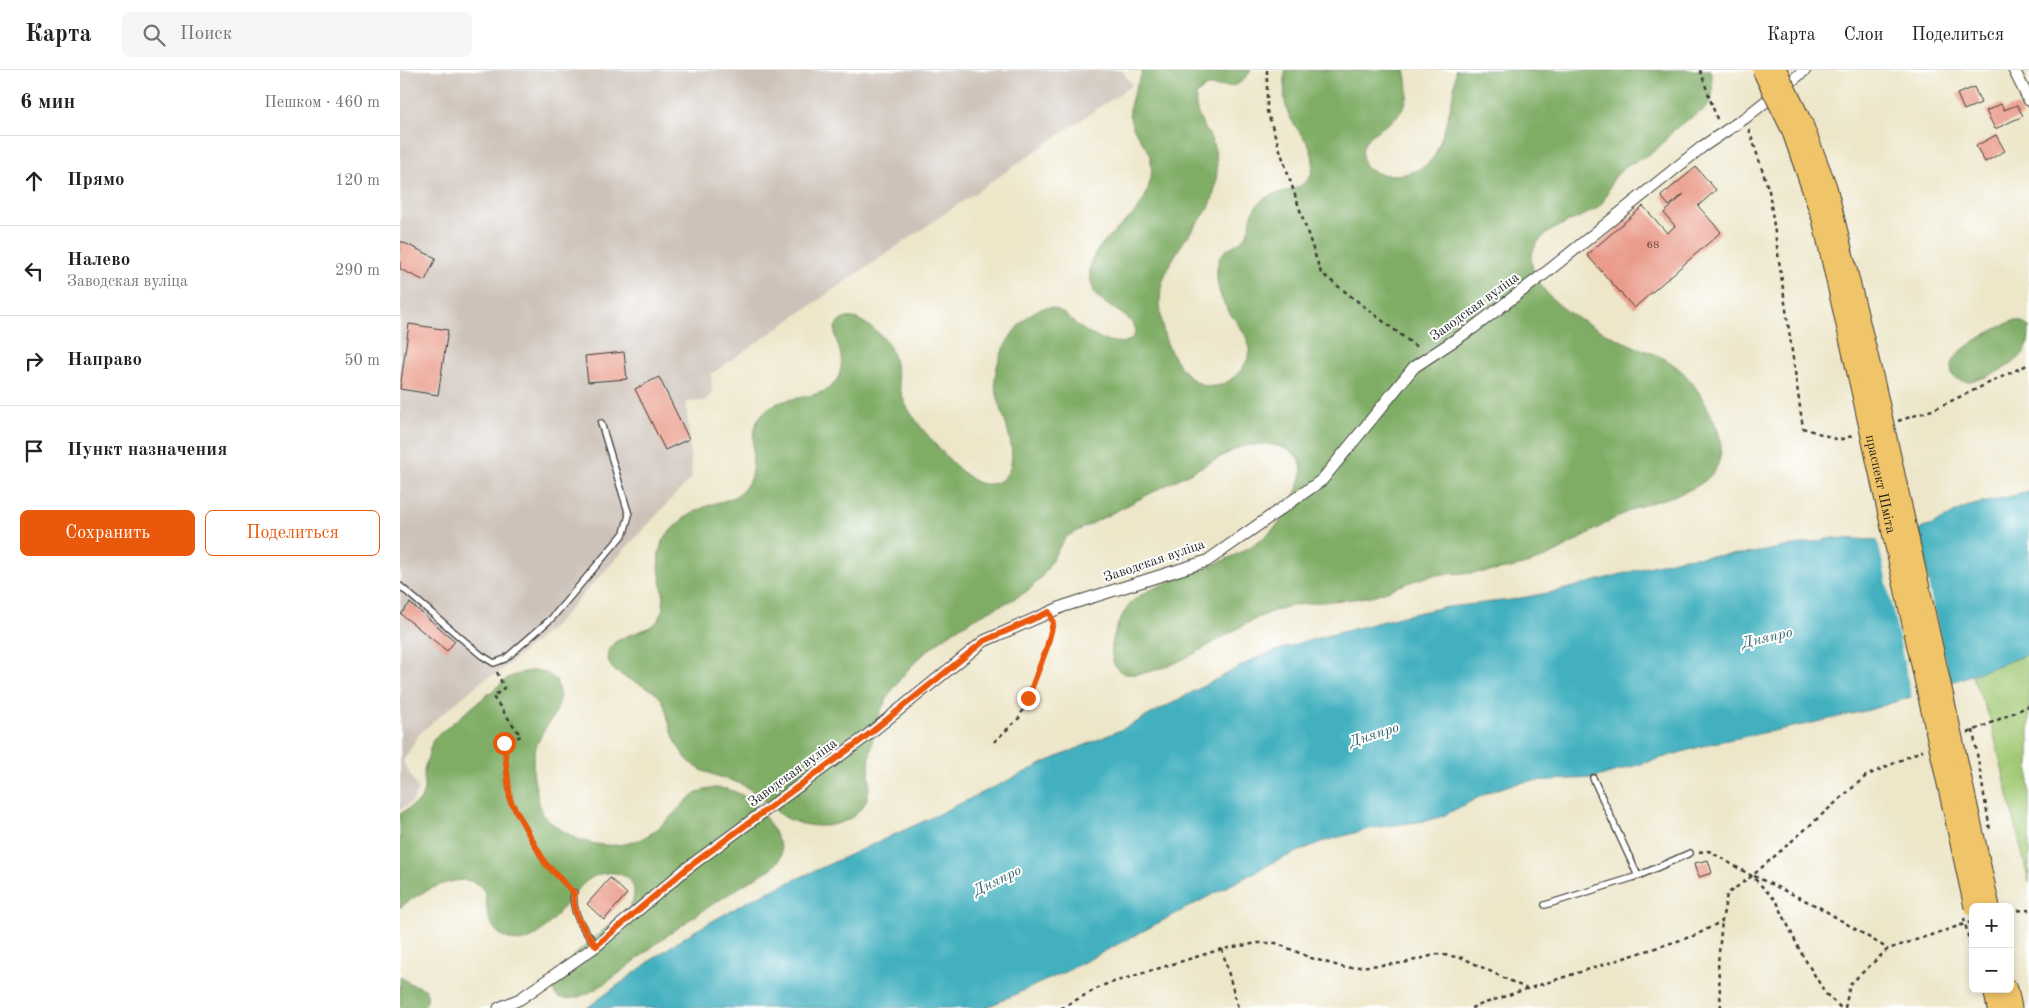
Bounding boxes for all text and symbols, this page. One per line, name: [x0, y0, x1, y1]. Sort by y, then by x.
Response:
search box: [122, 12, 472, 57]
icon: search: [140, 21, 168, 49]
text: Карта: [25, 23, 92, 47]
text: Поиск: [180, 25, 232, 44]
text: Карта: [1767, 26, 1816, 44]
text: Слои: [1844, 26, 1883, 44]
text: Поделиться: [1911, 26, 2004, 44]
text: 6 мин: [20, 92, 75, 113]
text: Пешком · 460 m: [264, 95, 380, 111]
icon: ahead: [20, 167, 48, 195]
text: Прямо: [67, 171, 125, 190]
text: 120 m: [335, 173, 380, 189]
house number: 68: [1647, 240, 1659, 251]
text: Налево: [67, 251, 130, 270]
icon: left: [20, 257, 48, 285]
text: 290 m: [335, 263, 380, 279]
street label: Заводская вуліца: [1428, 270, 1522, 344]
text: Заводская вуліца: [67, 274, 188, 290]
icon: right: [20, 347, 48, 375]
text: Направо: [67, 351, 142, 370]
text: 50 m: [344, 353, 380, 369]
street label: праспект Шміта: [1863, 433, 1898, 535]
icon: arrive: [20, 437, 48, 465]
text: Пункт назначения: [67, 441, 227, 460]
button: Сохранить: [20, 510, 195, 556]
button: Поделиться: [205, 510, 380, 556]
street label: Заводская вуліца: [1102, 537, 1207, 585]
water label: Дняпро: [1739, 625, 1794, 652]
route end: [1017, 687, 1040, 710]
water label: Дняпро: [1346, 720, 1401, 751]
route start: [493, 732, 516, 755]
street label: Заводская вуліца: [746, 736, 840, 810]
water label: Дняпро: [969, 863, 1024, 900]
map controls: [1969, 903, 2014, 993]
button: +: [1969, 903, 2014, 948]
button: −: [1969, 948, 2014, 993]

